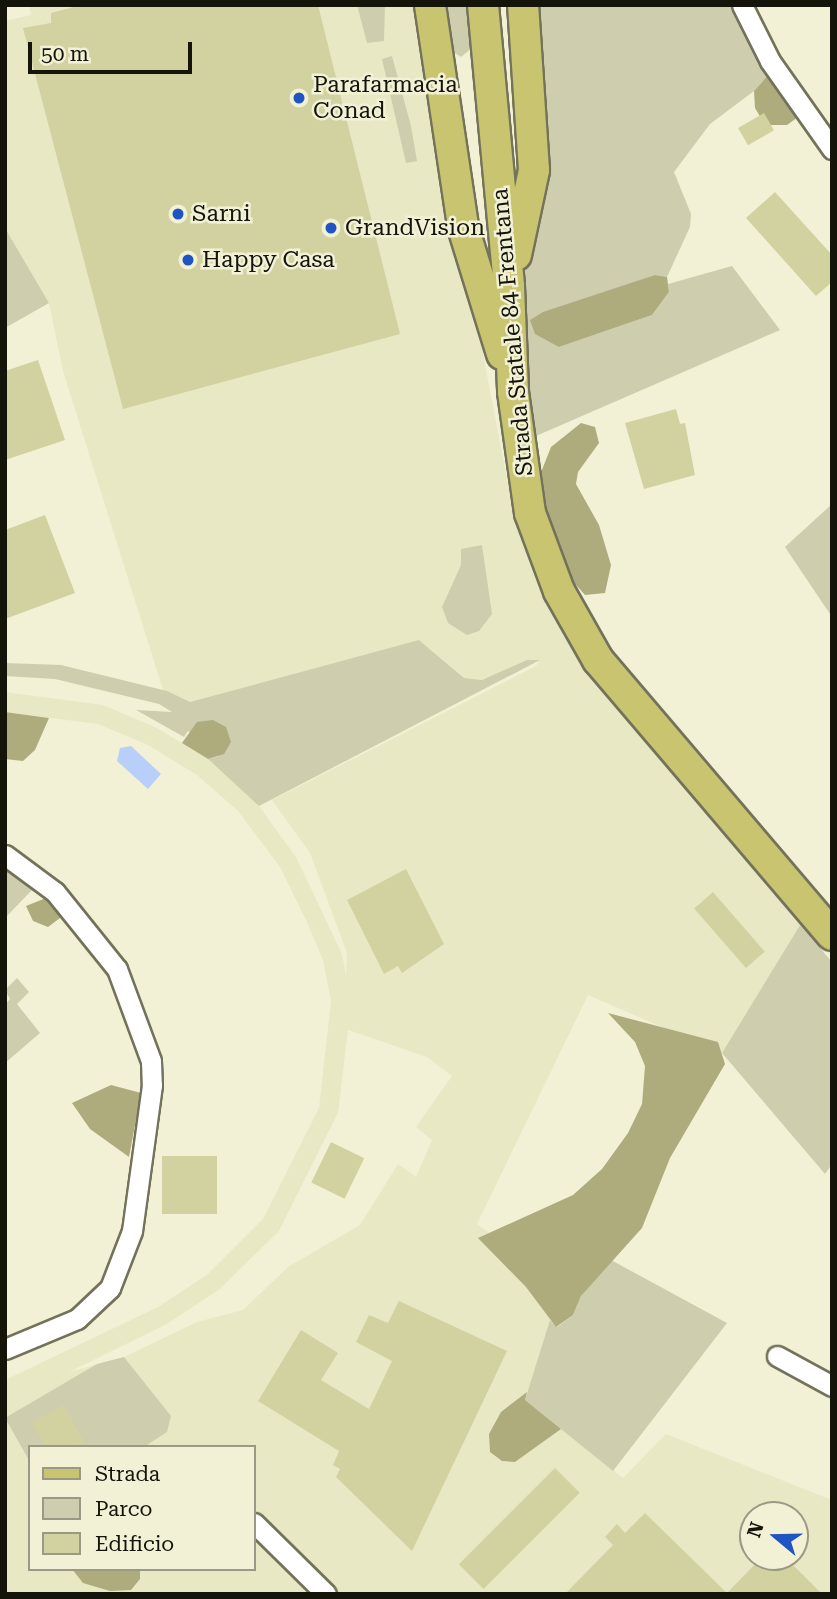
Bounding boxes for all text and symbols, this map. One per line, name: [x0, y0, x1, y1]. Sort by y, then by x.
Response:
scale bar: [32, 28, 196, 72]
text: 50 m: [41, 42, 89, 66]
place label: Parafarmacia Conad: [313, 71, 458, 125]
marker: Parafarmacia Conad: [291, 90, 307, 106]
street label: Strada Statale 84 Frentana: [487, 187, 539, 477]
place label: Sarni: [192, 200, 251, 228]
marker: Sarni: [170, 206, 186, 222]
place label: GrandVision: [345, 214, 485, 242]
marker: GrandVision: [323, 220, 339, 236]
place label: Happy Casa: [202, 246, 335, 274]
marker: Happy Casa: [180, 252, 196, 268]
legend: [28, 1445, 256, 1571]
text: Strada: [95, 1462, 160, 1486]
text: Parco: [95, 1497, 152, 1521]
north arrow: [739, 1501, 809, 1571]
text: N: [742, 1519, 769, 1540]
text: Edificio: [95, 1532, 174, 1556]

